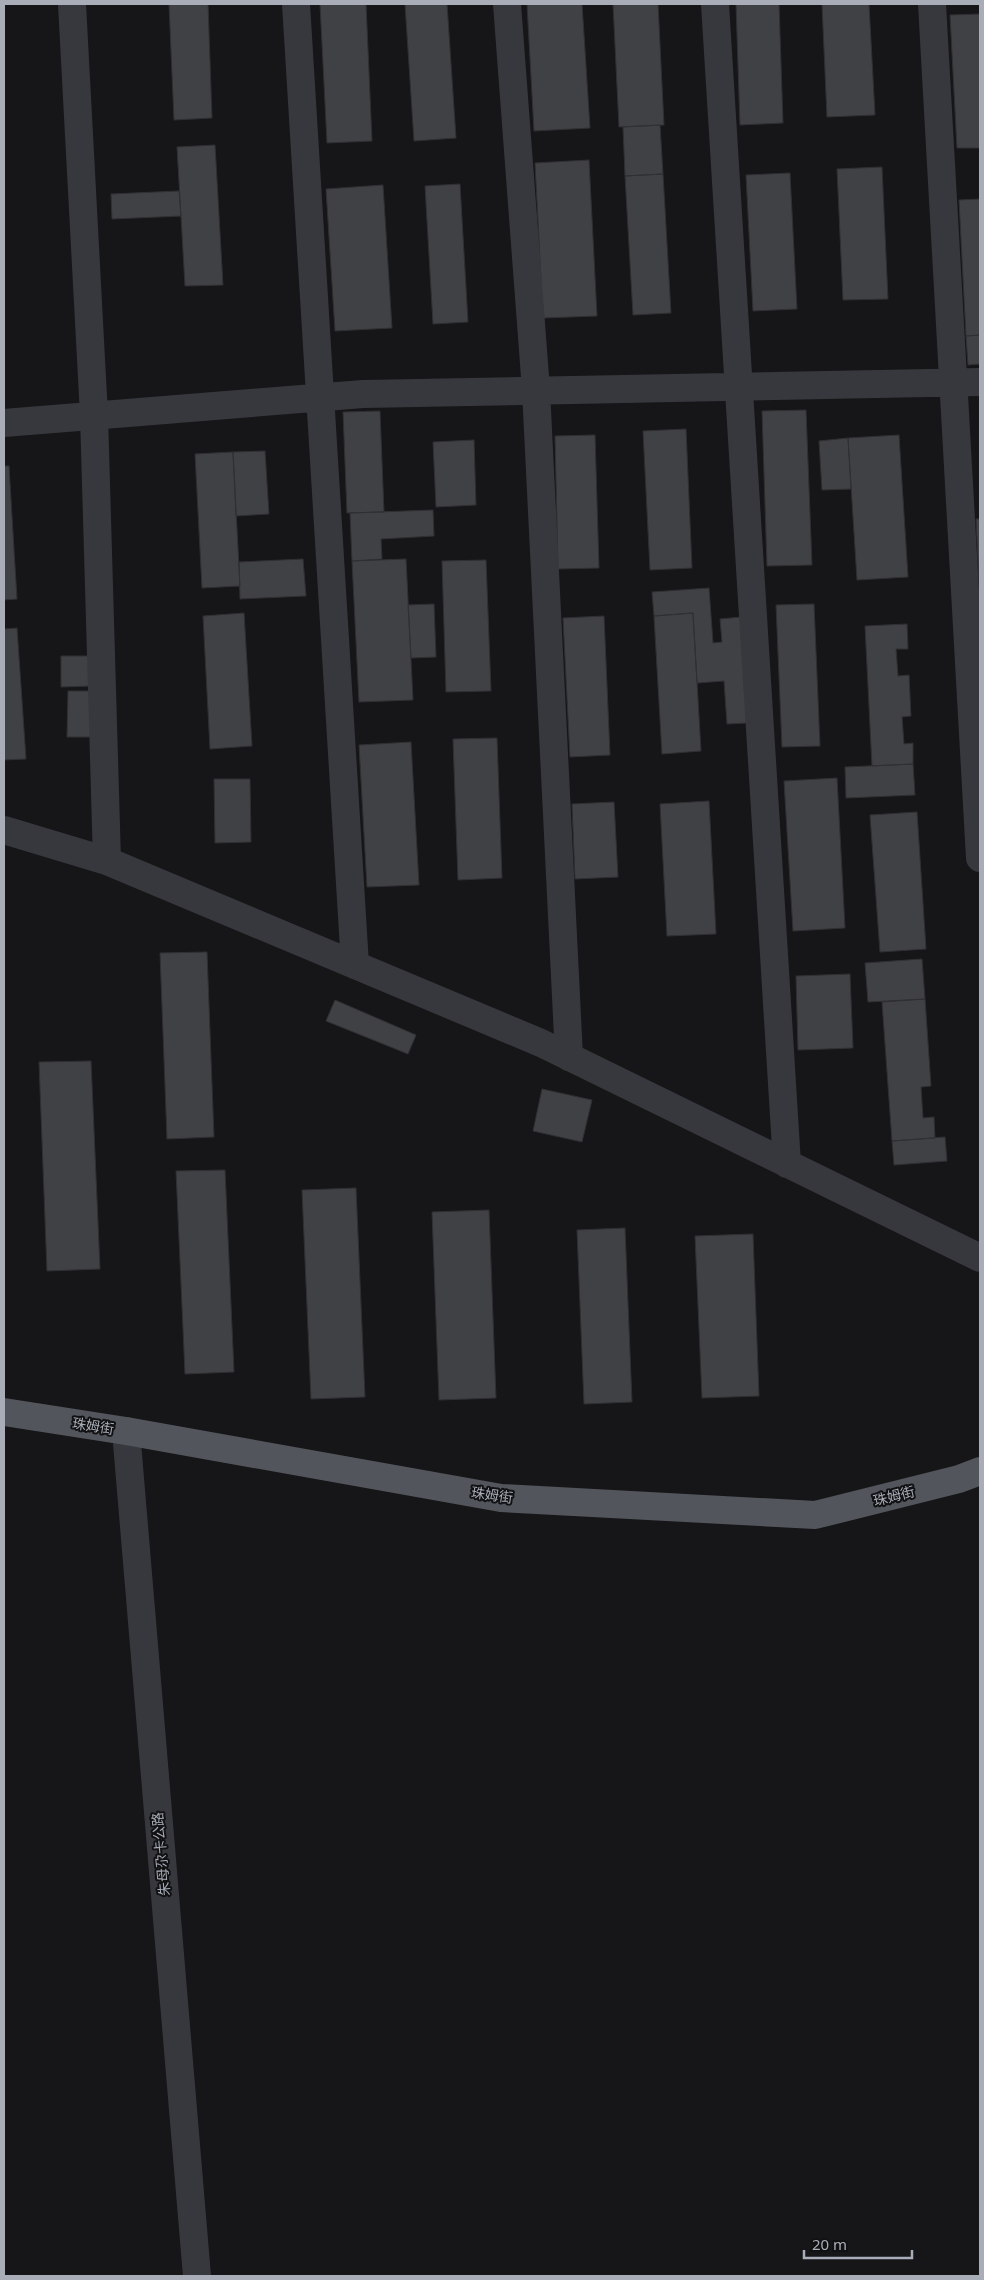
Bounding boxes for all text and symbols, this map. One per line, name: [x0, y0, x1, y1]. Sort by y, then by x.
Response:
street label: 珠姆街: [71, 1413, 115, 1438]
street label: 珠姆街: [871, 1481, 917, 1510]
street label: 珠姆街: [470, 1482, 514, 1507]
street label: 朱母尕卡公路: [147, 1811, 174, 1897]
scale bar: [804, 2228, 912, 2260]
text: 20 m: [812, 2234, 847, 2254]

